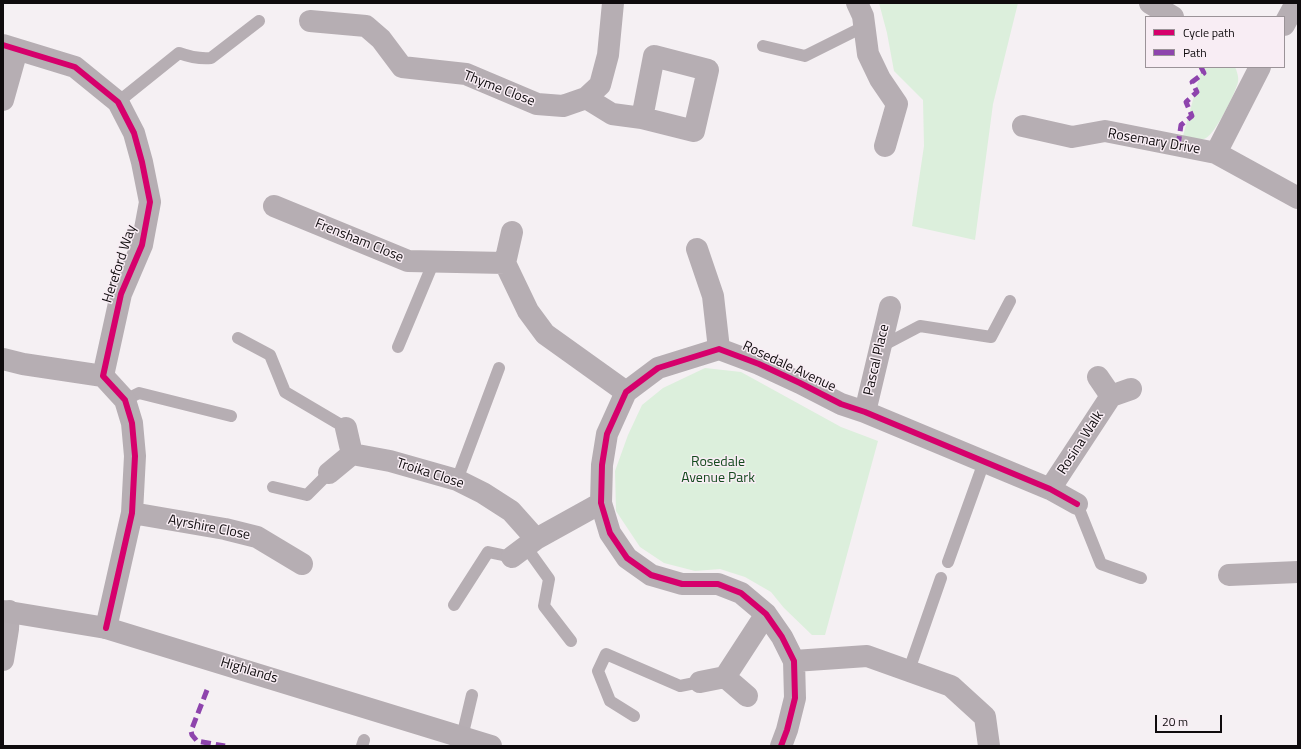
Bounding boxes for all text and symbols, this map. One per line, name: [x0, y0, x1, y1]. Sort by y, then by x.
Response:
legend: [1145, 16, 1285, 68]
text: Cycle path: [1183, 23, 1235, 42]
text: Path: [1183, 43, 1207, 62]
street label: Thyme Close: [461, 68, 537, 110]
street label: Rosemary Drive: [1107, 126, 1201, 158]
street label: Frensham Close: [312, 216, 406, 266]
street label: Hereford Way: [99, 223, 141, 305]
street label: Pascal Place: [861, 323, 893, 397]
street label: Rosedale Avenue: [740, 338, 838, 396]
street label: Rosina Walk: [1054, 408, 1108, 478]
street label: Troika Close: [394, 455, 466, 493]
park label: Rosedale Avenue Park: [681, 455, 755, 488]
street label: Ayrshire Close: [166, 512, 252, 544]
street label: Highlands: [218, 654, 280, 688]
scale bar: [1157, 707, 1224, 733]
text: 20 m: [1162, 712, 1188, 731]

